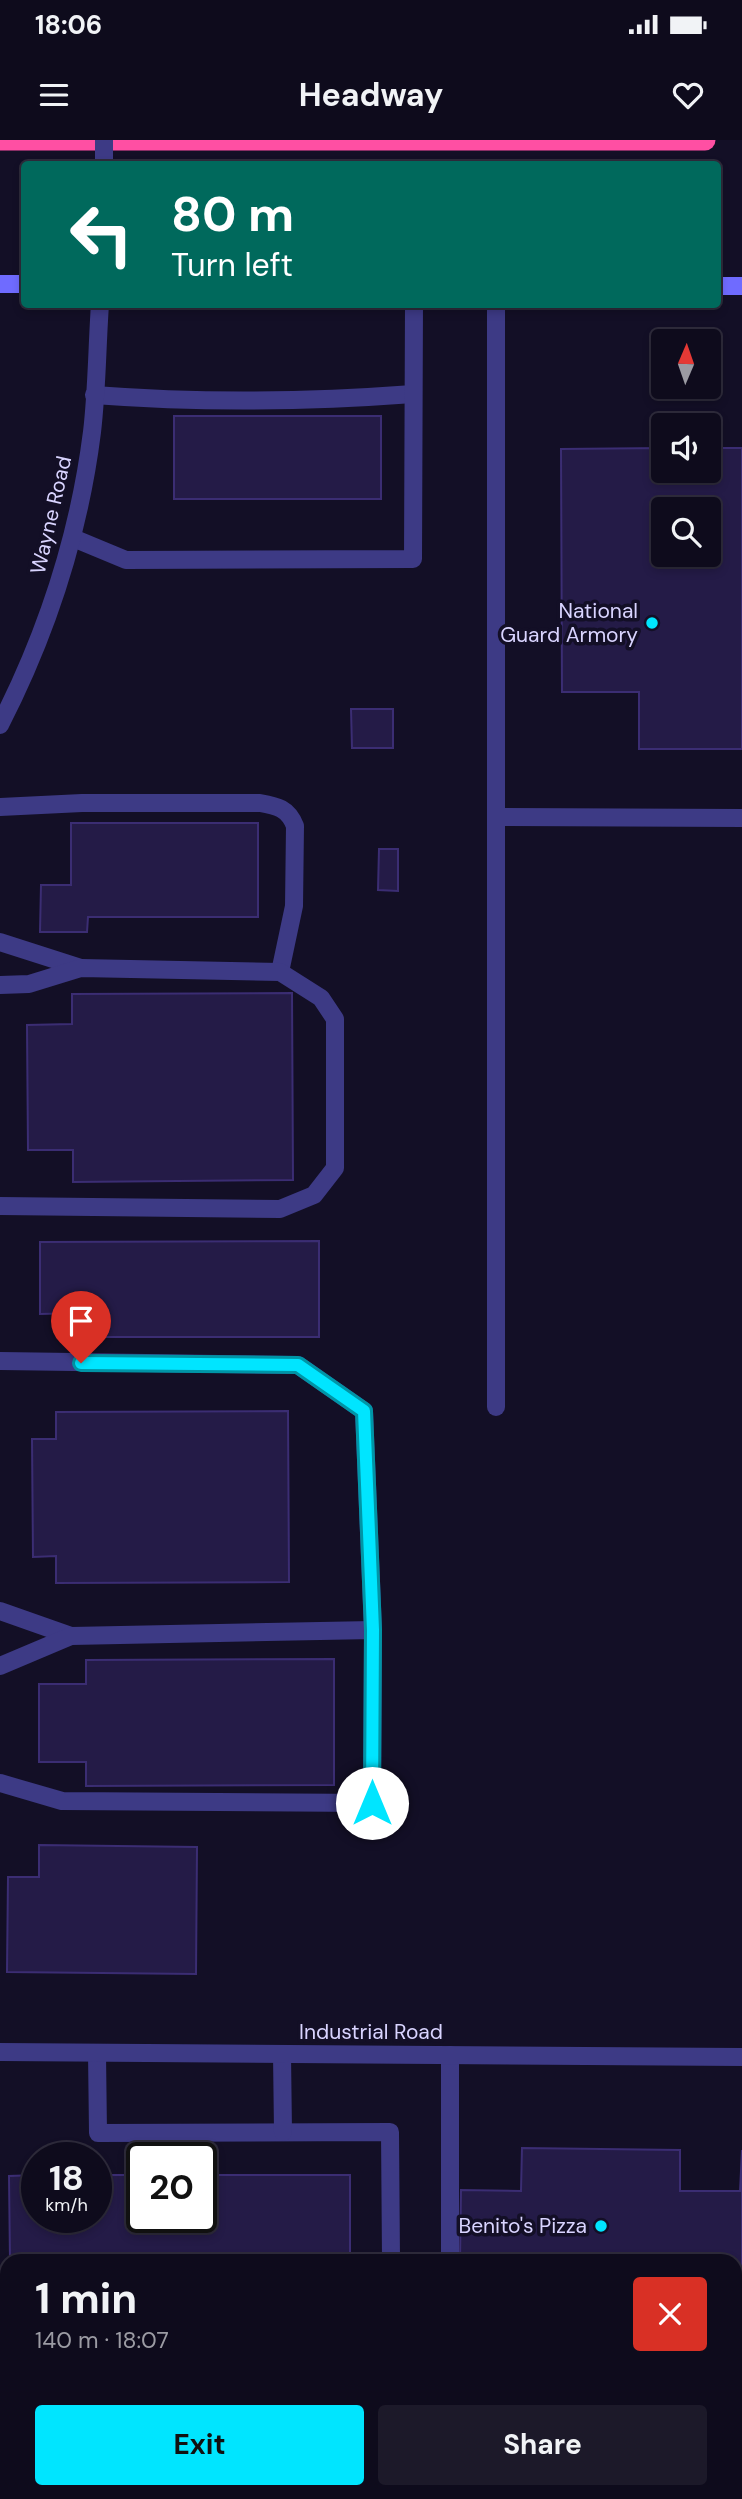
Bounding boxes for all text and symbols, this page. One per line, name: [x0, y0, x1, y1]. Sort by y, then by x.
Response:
text: 18:06: [35, 8, 102, 42]
text: Headway: [299, 74, 443, 116]
icon: menu: [35, 76, 73, 114]
icon: heart: [669, 76, 707, 114]
text: 80 m: [171, 182, 294, 246]
icon: left: [56, 189, 147, 280]
text: Turn left: [171, 244, 293, 286]
north arrow: [651, 329, 721, 399]
map controls: [651, 329, 721, 567]
button: sound: [651, 413, 721, 483]
street label: Wayne Road: [24, 453, 78, 577]
button: search: [651, 497, 721, 567]
place label: National Guard Armory: [500, 597, 638, 649]
marker: National Guard Armory: [644, 615, 660, 631]
pin: [51, 1291, 111, 1363]
icon: arrive: [62, 1302, 100, 1340]
position arrow: [335, 1766, 409, 1840]
street label: Industrial Road: [299, 2018, 443, 2046]
speed limit sign: 20: [126, 2142, 217, 2233]
text: 18: [49, 2155, 84, 2201]
text: km/h: [45, 2193, 88, 2217]
place label: Benito's Pizza: [458, 2212, 587, 2240]
marker: Benito's Pizza: [593, 2218, 609, 2234]
text: 1 min: [35, 2271, 137, 2326]
button: close: [633, 2277, 707, 2351]
text: 140 m · 18:07: [35, 2325, 169, 2355]
button: Exit: [35, 2405, 364, 2485]
button: Share: [378, 2405, 707, 2485]

